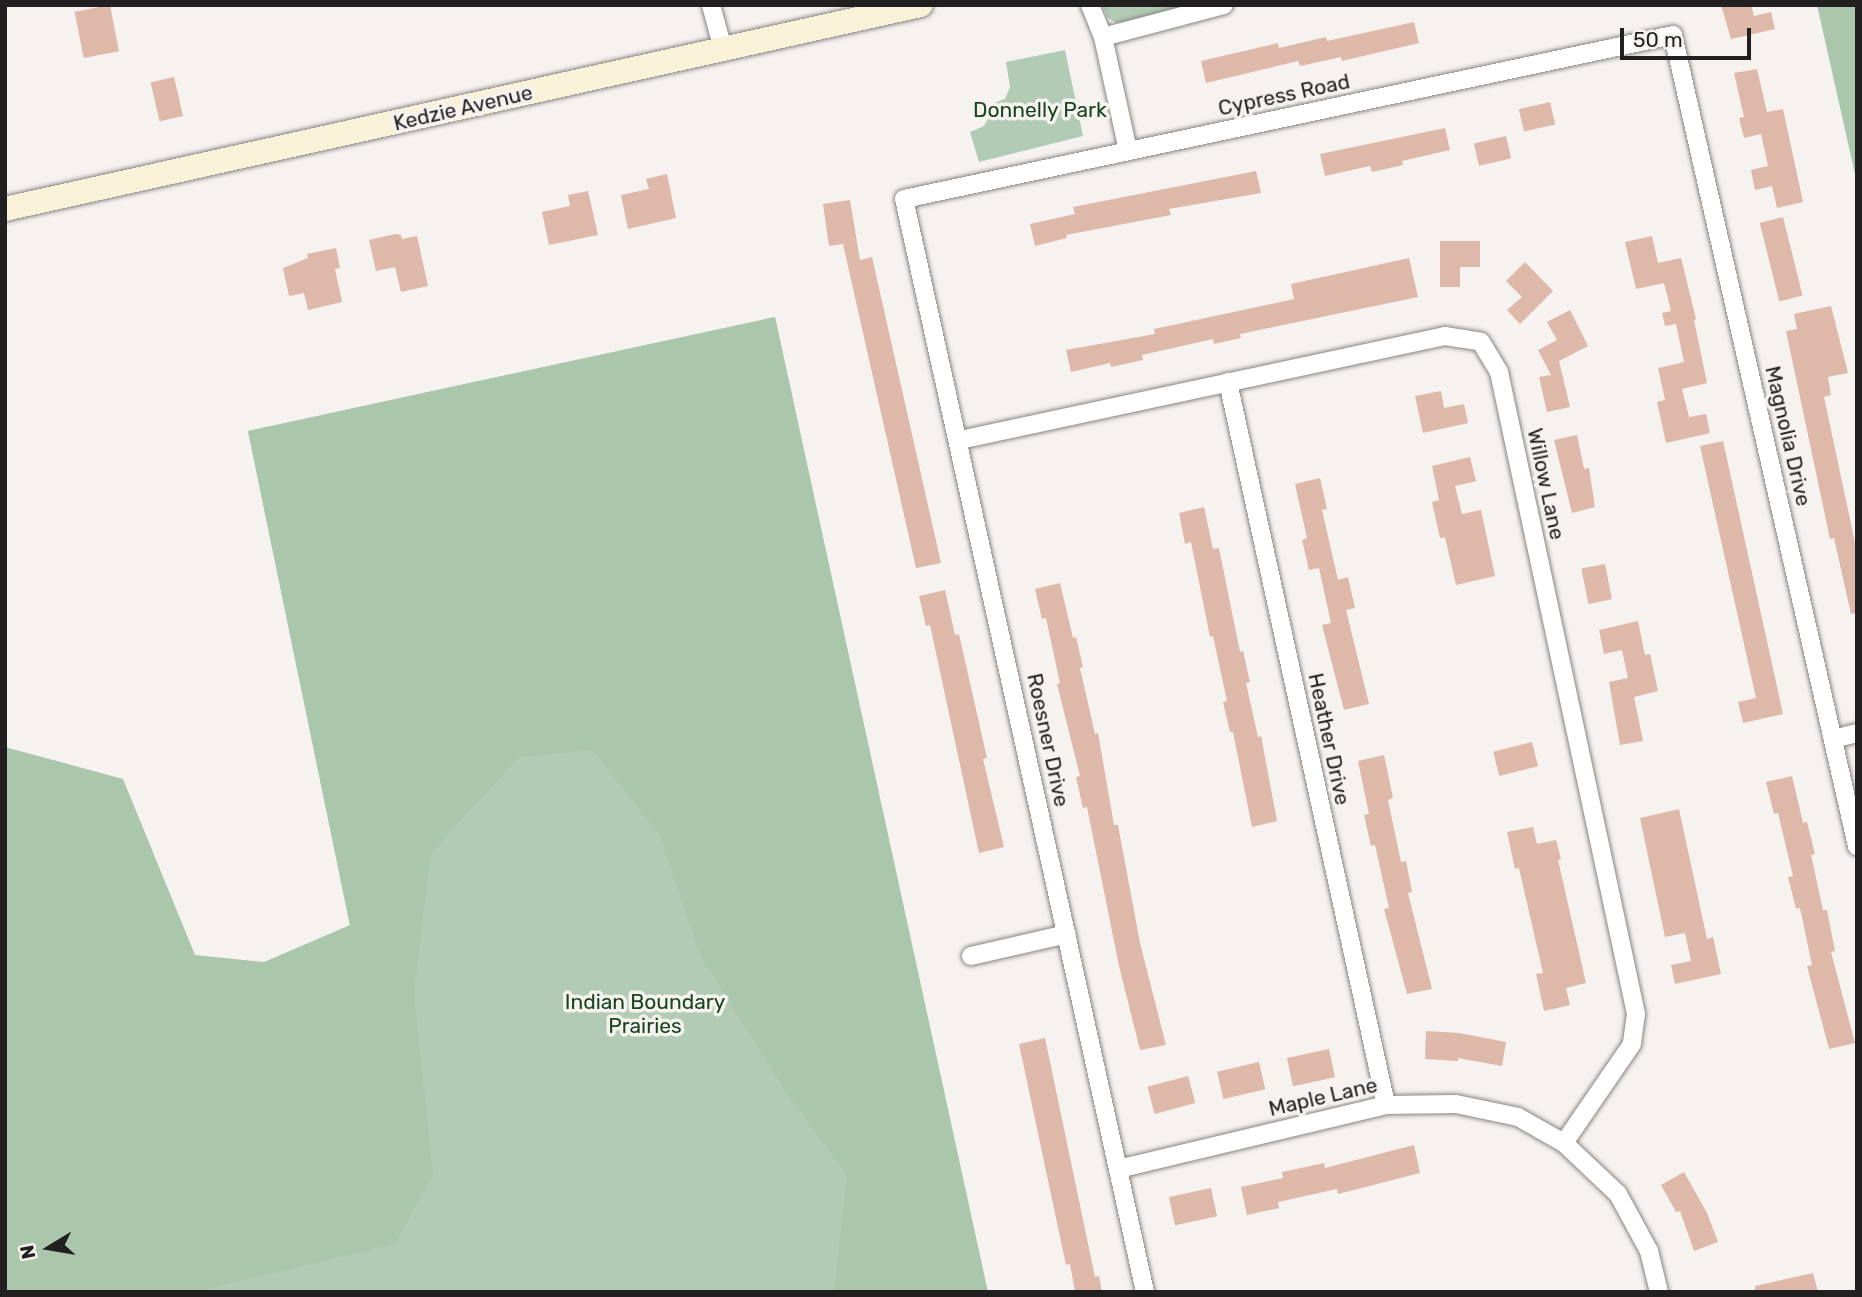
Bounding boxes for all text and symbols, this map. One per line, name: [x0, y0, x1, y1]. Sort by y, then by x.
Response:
scale bar: [1624, 14, 1755, 58]
text: 50 m: [1633, 27, 1683, 52]
street label: Cypress Road: [1216, 69, 1352, 121]
street label: Kedzie Avenue: [391, 80, 535, 136]
park label: Donnelly Park: [973, 97, 1107, 123]
street label: Magnolia Drive: [1760, 363, 1816, 509]
street label: Willow Lane: [1522, 426, 1570, 542]
street label: Roesner Drive: [1022, 671, 1074, 809]
street label: Heather Drive: [1303, 671, 1355, 807]
park label: Indian Boundary Prairies: [565, 989, 725, 1039]
street label: Maple Lane: [1266, 1072, 1380, 1122]
north arrow: [14, 1213, 84, 1283]
text: N: [15, 1243, 40, 1261]

